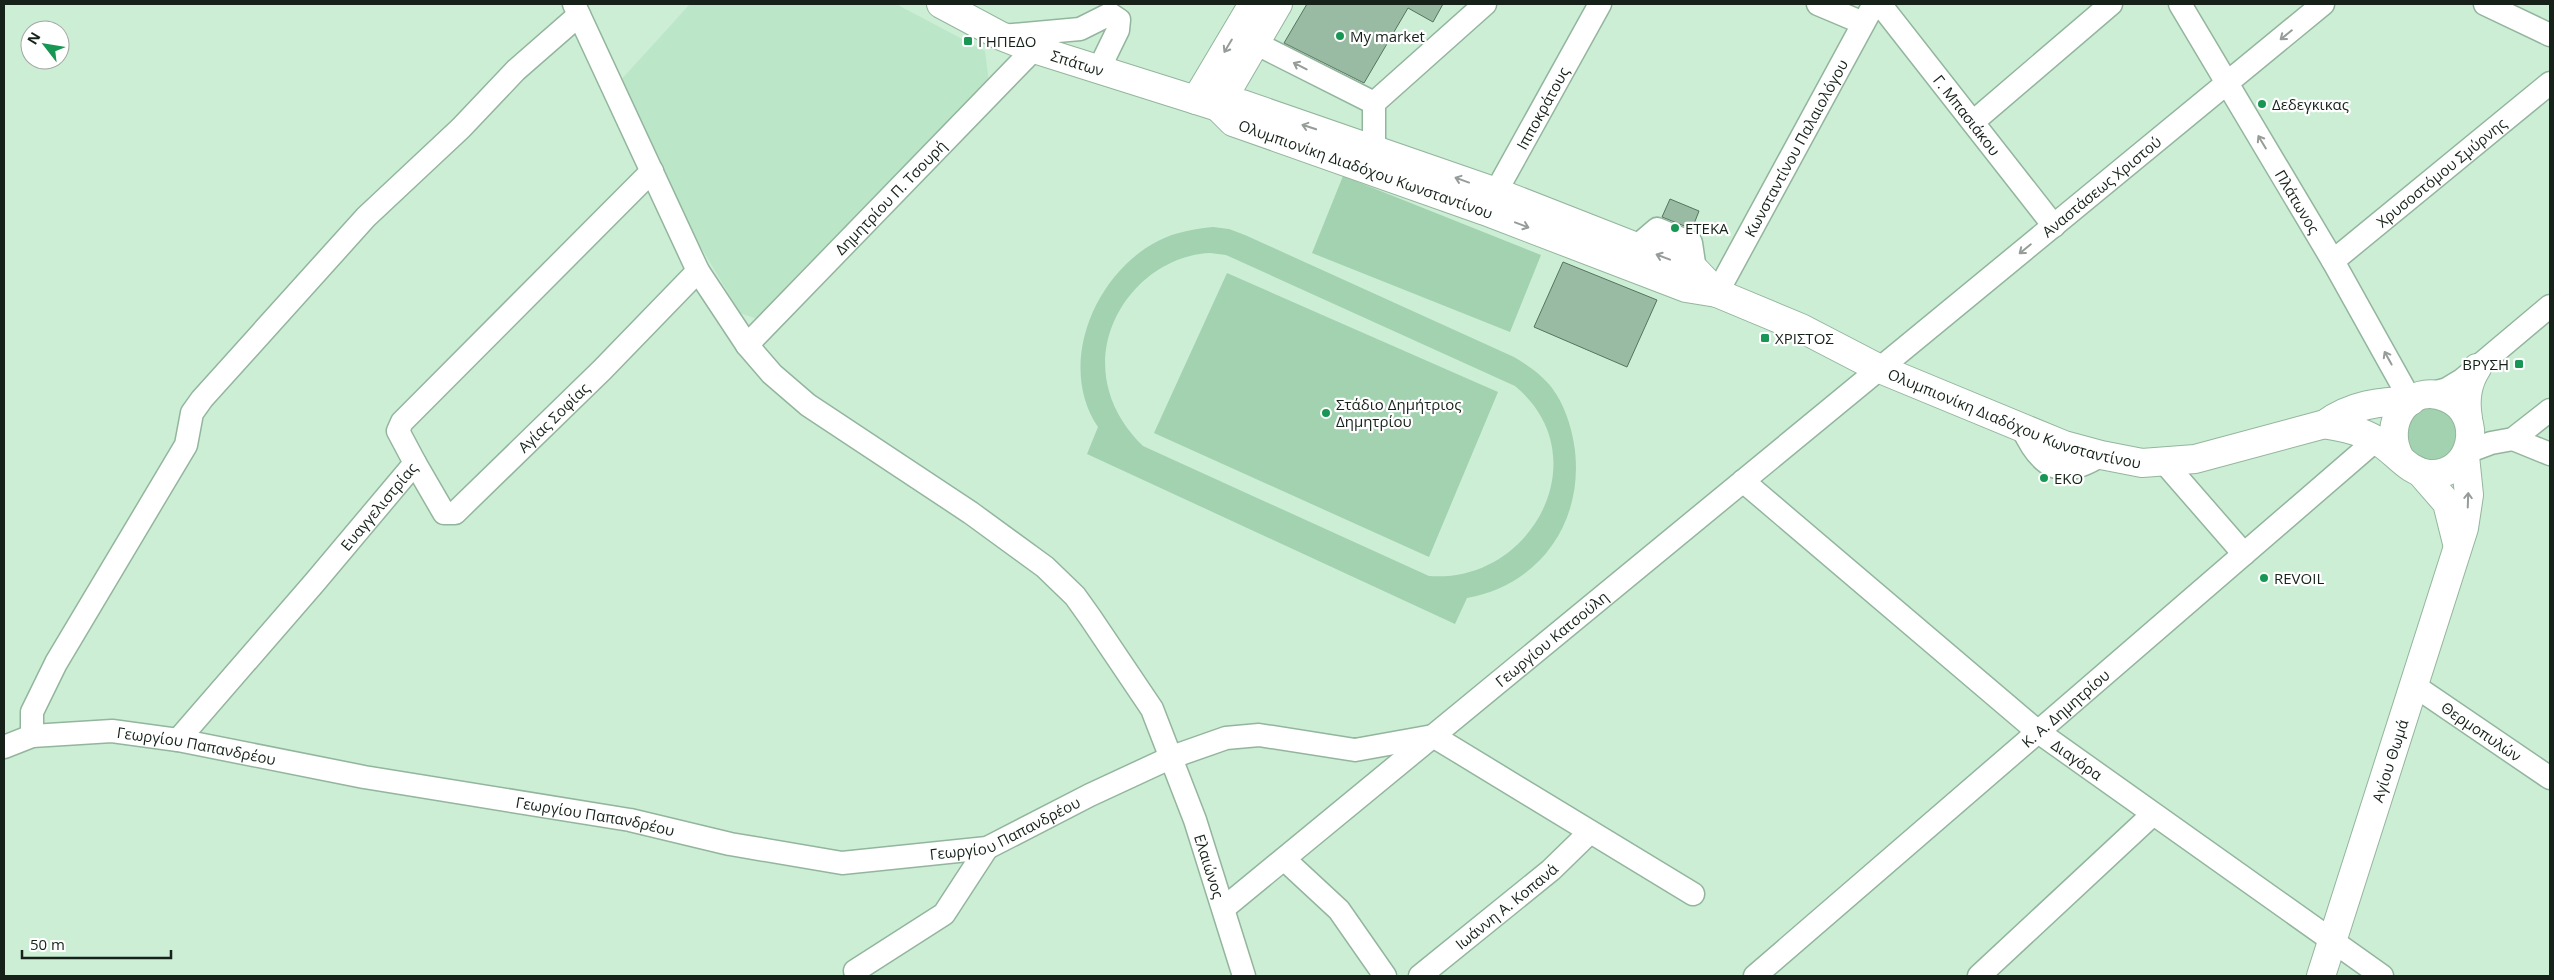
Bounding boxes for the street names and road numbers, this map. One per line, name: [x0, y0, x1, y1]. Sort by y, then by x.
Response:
street label: Σπάτων: [1049, 45, 1106, 80]
street label: Κωνσταντίνου Παλαιολόγου: [1739, 56, 1852, 240]
street label: Ιπποκράτους: [1511, 63, 1573, 153]
street label: Γ. Μπασιάκου: [1929, 70, 2005, 160]
street label: Χρυσοστόμου Σμύρνης: [2372, 113, 2510, 231]
street label: Ολυμπιονίκη Διαδόχου Κωνσταντίνου: [1236, 115, 1496, 223]
street label: Αναστάσεως Χριστού: [2038, 131, 2165, 241]
street label: Δημητρίου Π. Τσουρή: [830, 135, 951, 259]
street label: Πλάτωνος: [2271, 166, 2324, 237]
street label: Ολυμπιονίκη Διαδόχου Κωνσταντίνου: [1885, 363, 2143, 473]
street label: Αγίας Σοφίας: [513, 378, 593, 457]
street label: Ευαγγελιστρίας: [336, 458, 421, 555]
street label: Γεωργίου Κατσούλη: [1491, 586, 1612, 691]
street label: Κ. Α. Δημητρίου: [2017, 665, 2114, 752]
street label: Θερμοπυλών: [2437, 697, 2525, 766]
street label: Αγίου Θωμά: [2367, 717, 2412, 805]
street label: Γεωργίου Παπανδρέου: [116, 722, 278, 769]
street label: Διαγόρα: [2048, 735, 2106, 784]
street label: Γεωργίου Παπανδρέου: [514, 792, 677, 840]
street label: Γεωργίου Παπανδρέου: [929, 792, 1083, 864]
street label: Ελαιώνος: [1190, 831, 1229, 901]
street label: Ιωάννη Α. Κοπανά: [1451, 859, 1562, 954]

